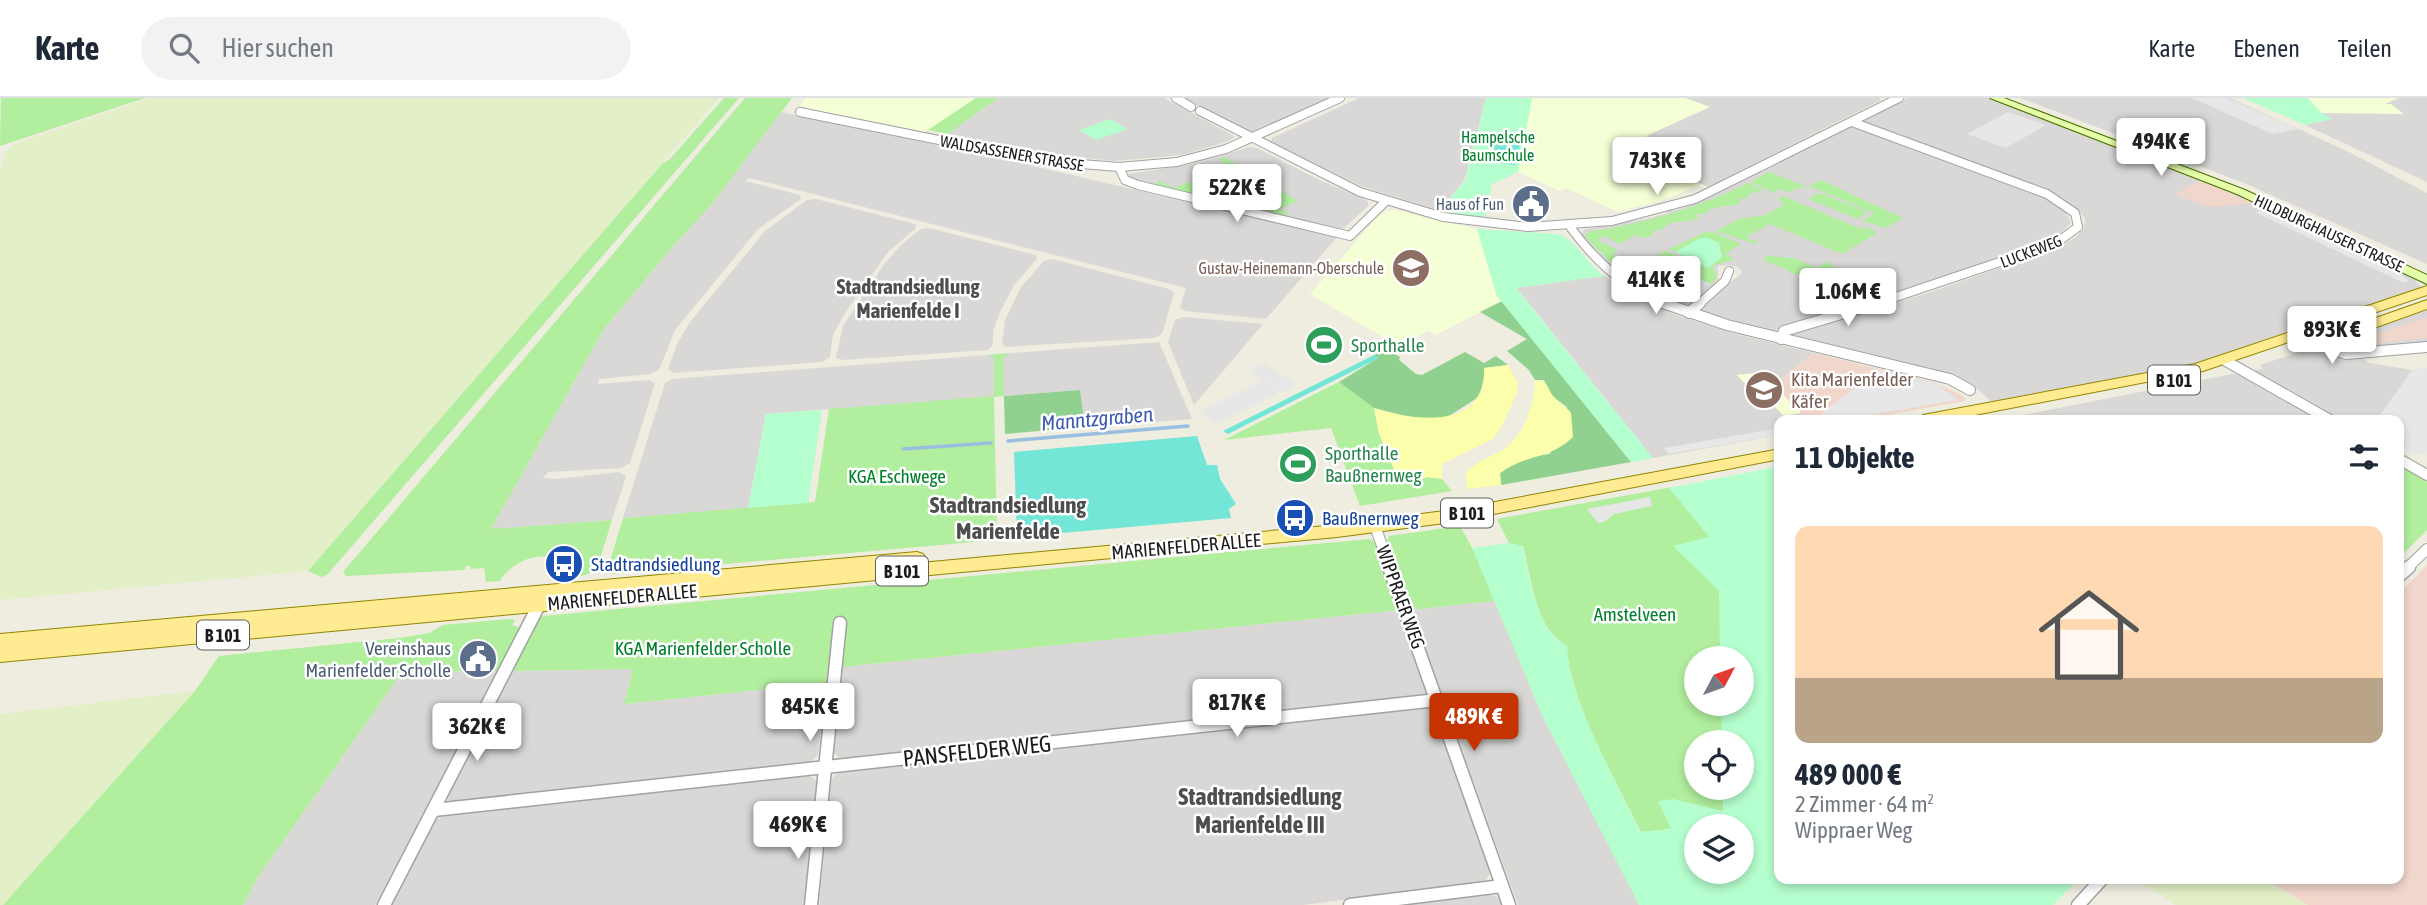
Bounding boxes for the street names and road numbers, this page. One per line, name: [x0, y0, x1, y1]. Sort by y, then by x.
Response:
street label: WALDSASSENER STRASSE: [939, 132, 1085, 175]
street label: HILDBURGHAUSER STRASSE: [2252, 191, 2406, 275]
street label: LUCKEWEG: [1998, 231, 2064, 271]
road number: B 101: [2148, 366, 2200, 394]
road number: B 101: [1441, 498, 1493, 528]
street label: MARIENFELDER ALLEE: [1110, 529, 1262, 563]
street label: WIPPRAER WEG: [1372, 542, 1430, 652]
road number: B 101: [876, 556, 928, 586]
street label: MARIENFELDER ALLEE: [546, 580, 698, 614]
road number: B 101: [197, 620, 249, 650]
street label: PANSFELDER WEG: [902, 730, 1052, 772]

